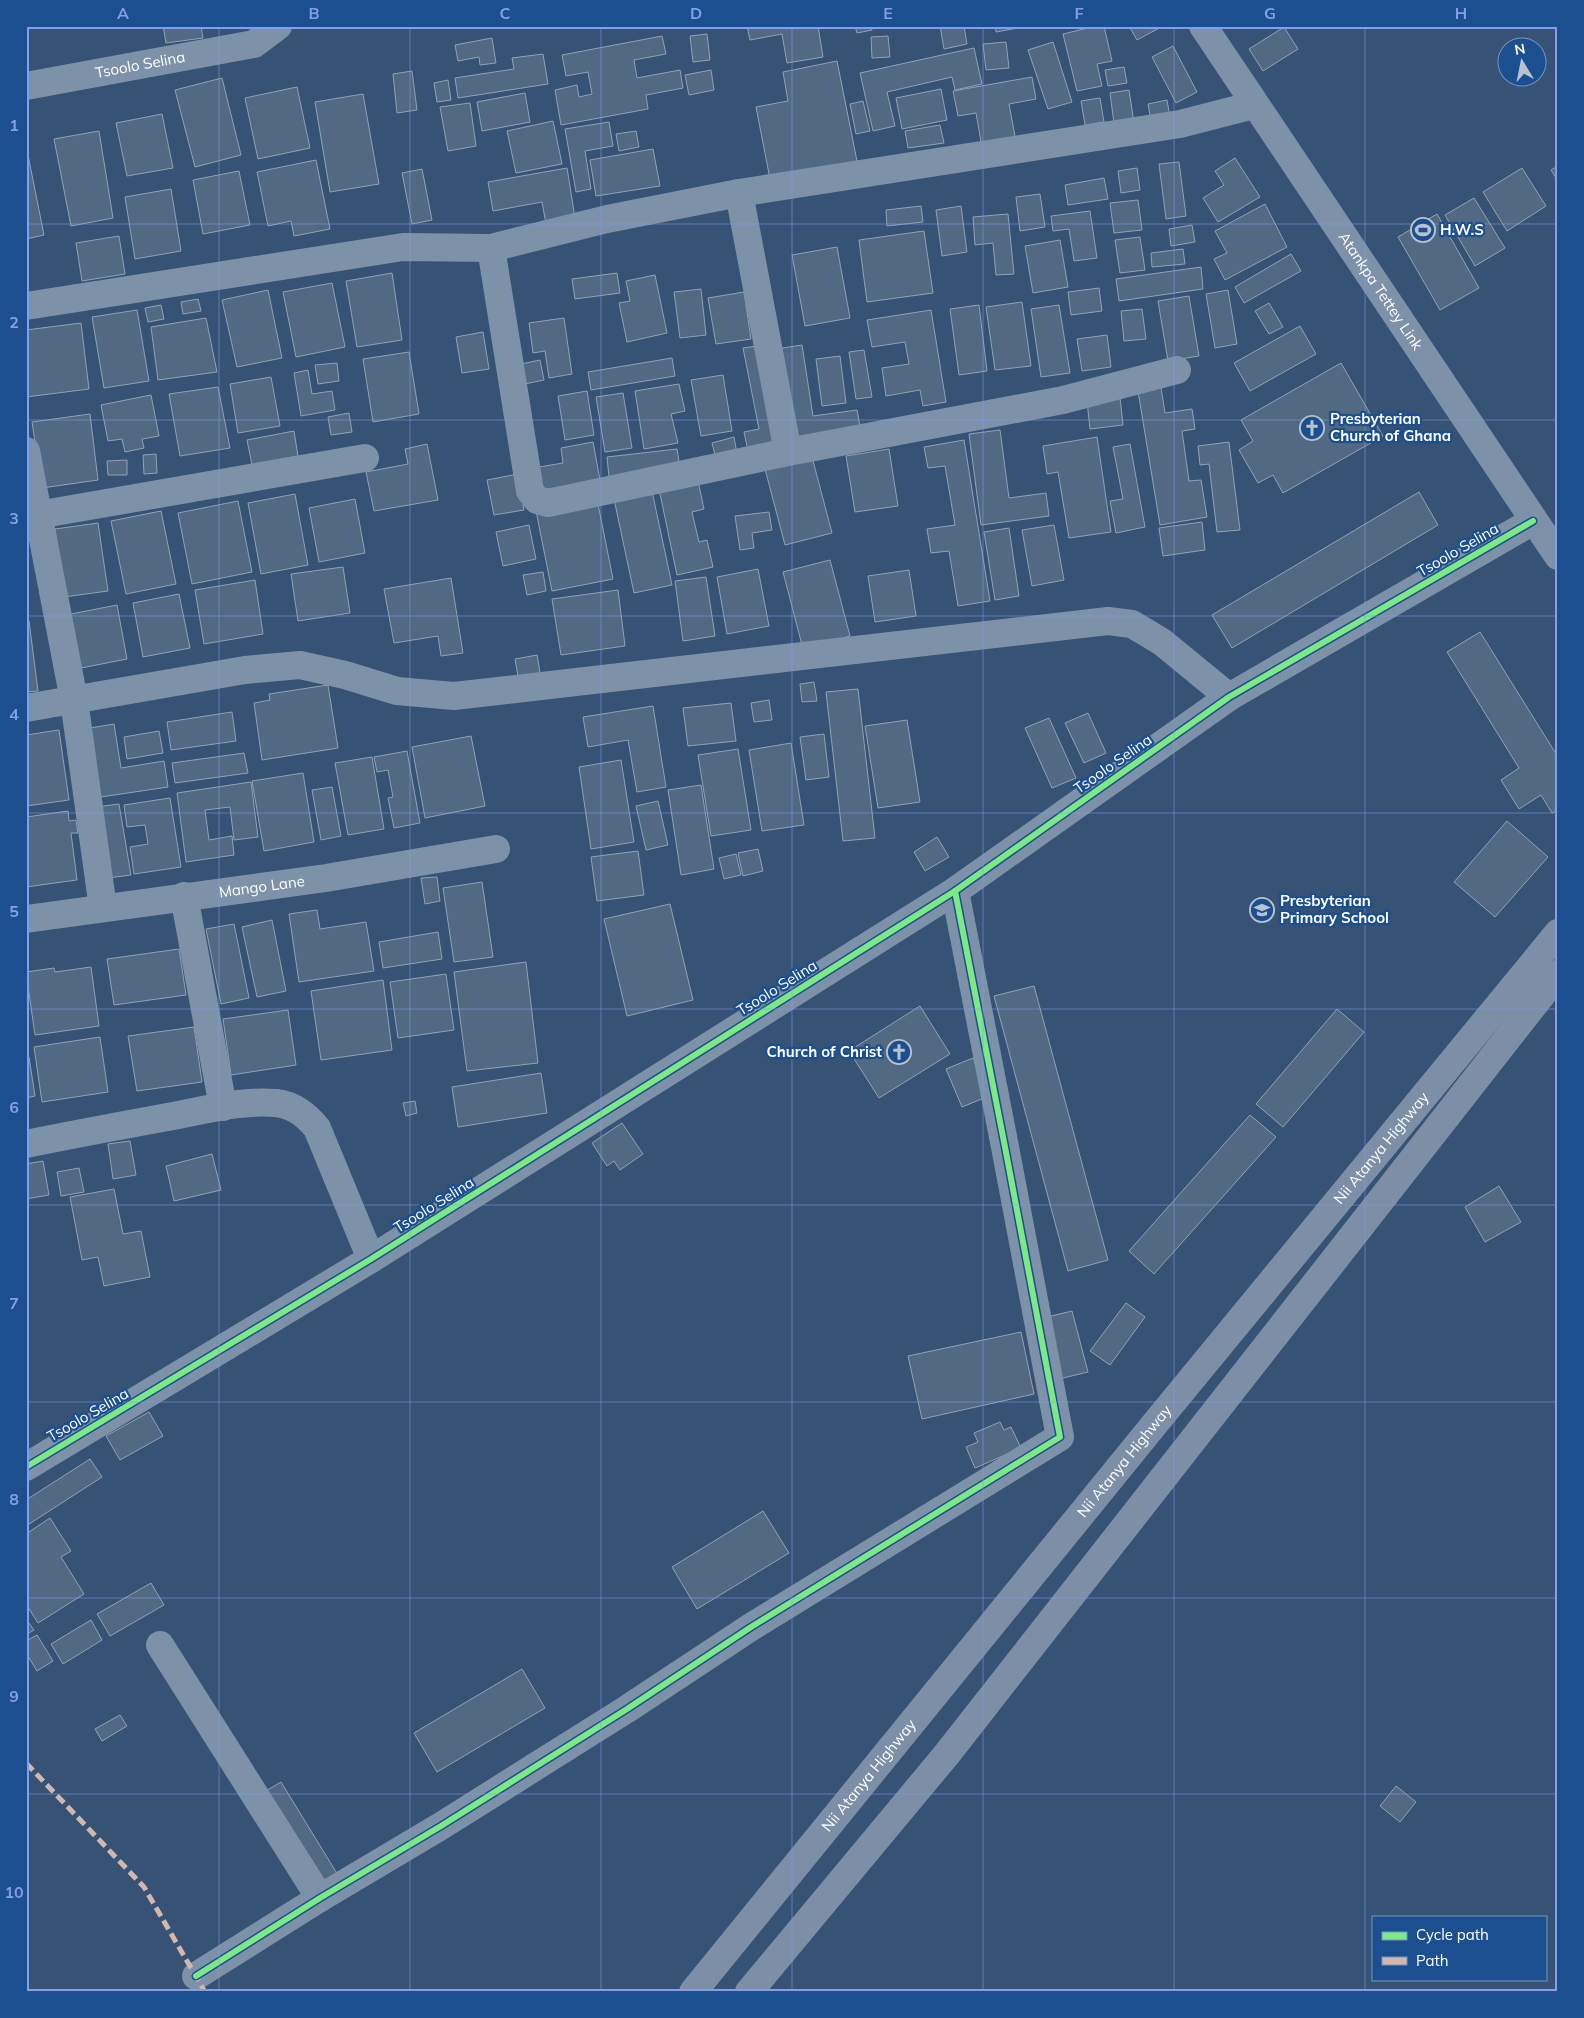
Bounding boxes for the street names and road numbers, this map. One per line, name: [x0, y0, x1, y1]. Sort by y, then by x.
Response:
street label: Tsoolo Selina: [93, 47, 187, 82]
street label: Atankpa Tettey Link: [1335, 228, 1427, 354]
street label: Tsoolo Selina: [1414, 519, 1502, 581]
street label: Tsoolo Selina: [1070, 730, 1155, 797]
street label: Mango Lane: [218, 871, 306, 902]
street label: Tsoolo Selina: [733, 955, 820, 1020]
street label: Nii Atanya Highway: [1329, 1088, 1433, 1208]
street label: Tsoolo Selina: [390, 1172, 477, 1237]
street label: Tsoolo Selina: [44, 1384, 132, 1446]
street label: Nii Atanya Highway: [1073, 1401, 1175, 1521]
street label: Nii Atanya Highway: [817, 1715, 920, 1835]

